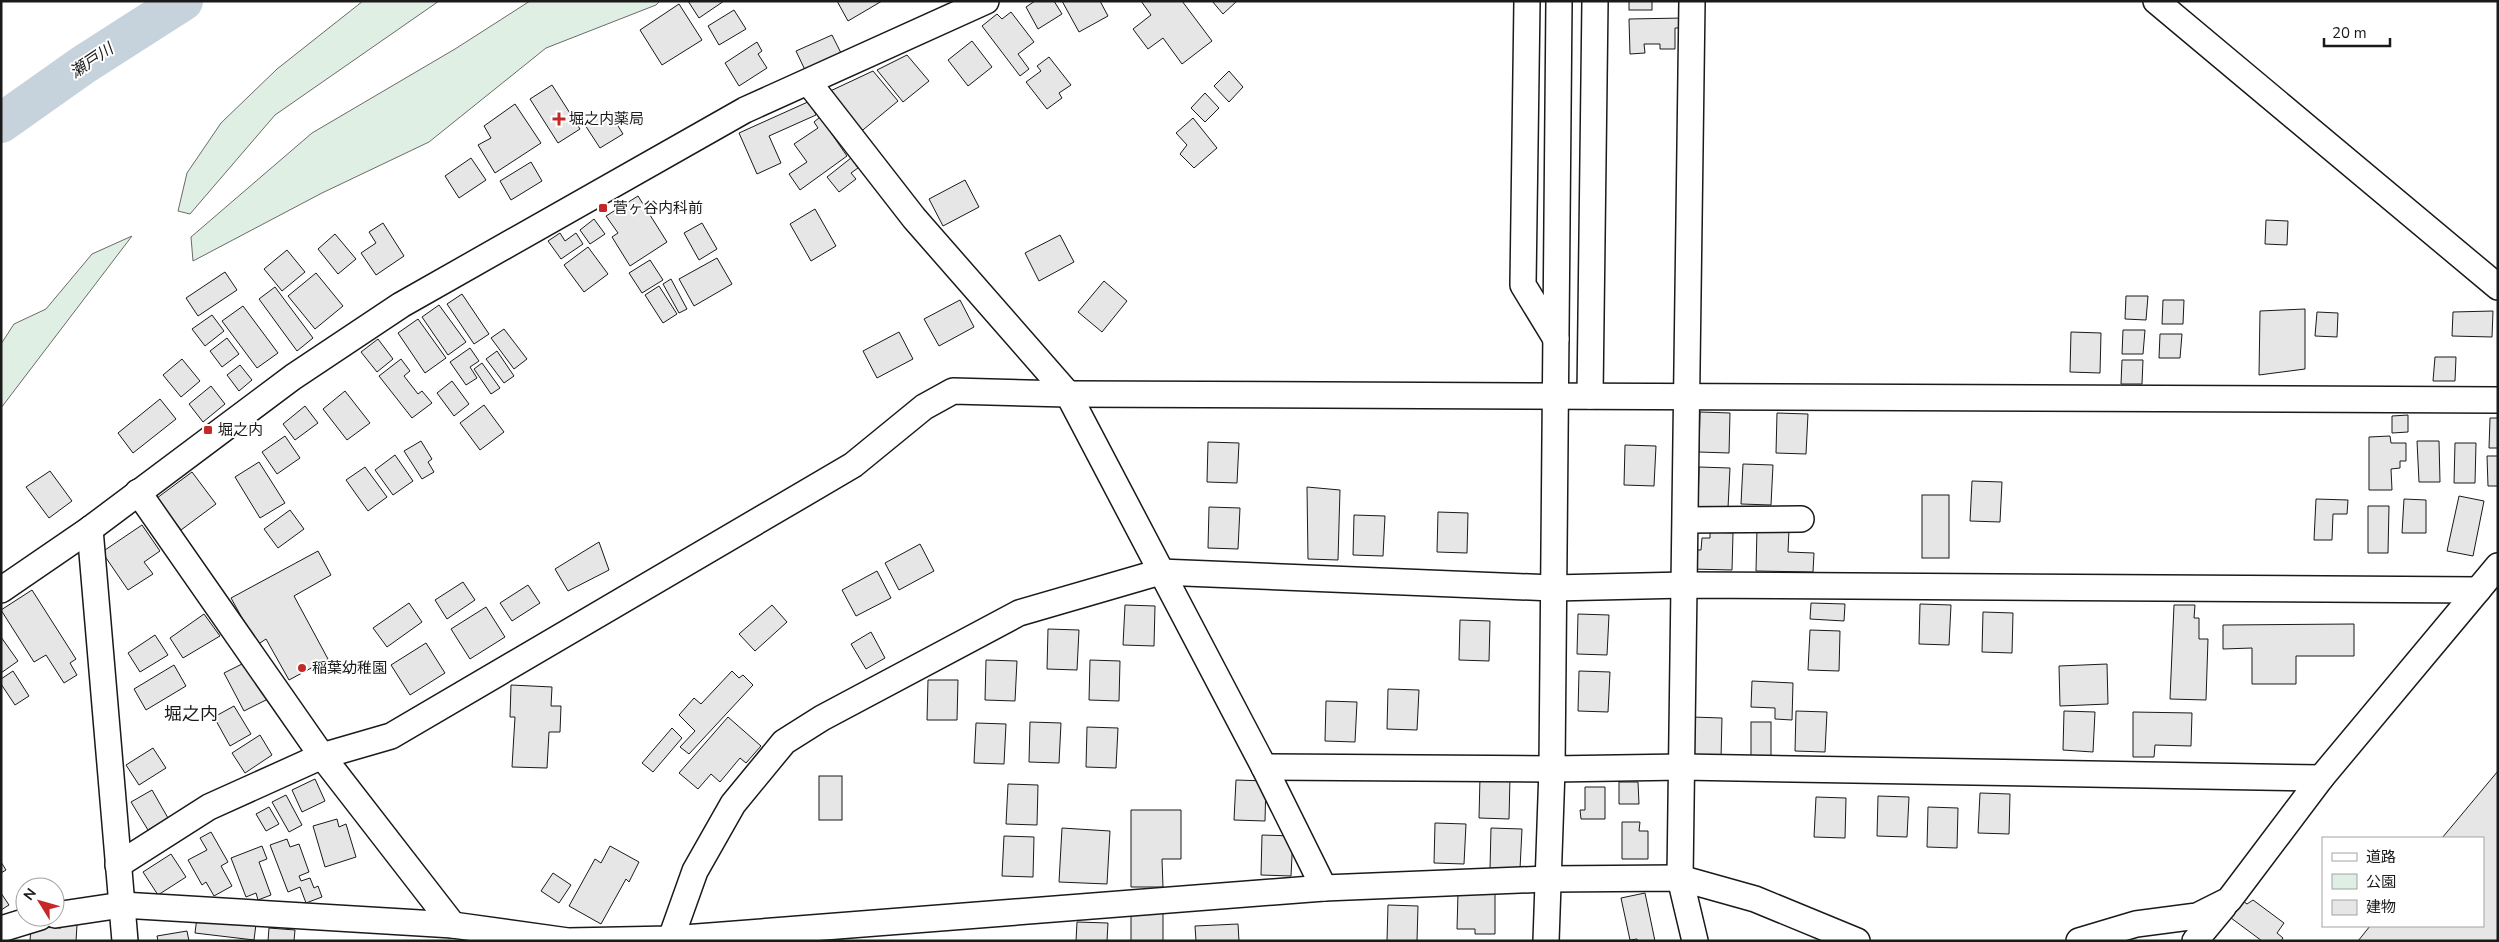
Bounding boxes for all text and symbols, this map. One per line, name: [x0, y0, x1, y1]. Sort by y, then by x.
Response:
scale bar: [2324, 15, 2390, 47]
text: 20 m: [2332, 23, 2367, 43]
water label: 瀬戸川: [66, 37, 119, 83]
place label: 堀之内薬局: [569, 109, 644, 129]
marker: 堀之内薬局: [553, 113, 565, 125]
place label: 菅ヶ谷内科前: [613, 198, 703, 218]
marker: 菅ヶ谷内科前: [597, 202, 609, 214]
place label: 堀之内: [218, 420, 263, 440]
marker: 堀之内: [202, 424, 214, 436]
place label: 稲葉幼稚園: [312, 658, 387, 678]
marker: 稲葉幼稚園: [296, 662, 308, 674]
district label: 堀之内: [164, 702, 218, 726]
legend: [2322, 837, 2484, 927]
text: 道路: [2366, 847, 2396, 867]
text: 公園: [2366, 872, 2396, 892]
north arrow: [15, 877, 65, 927]
text: N: [19, 885, 41, 904]
text: 建物: [2366, 897, 2396, 917]

